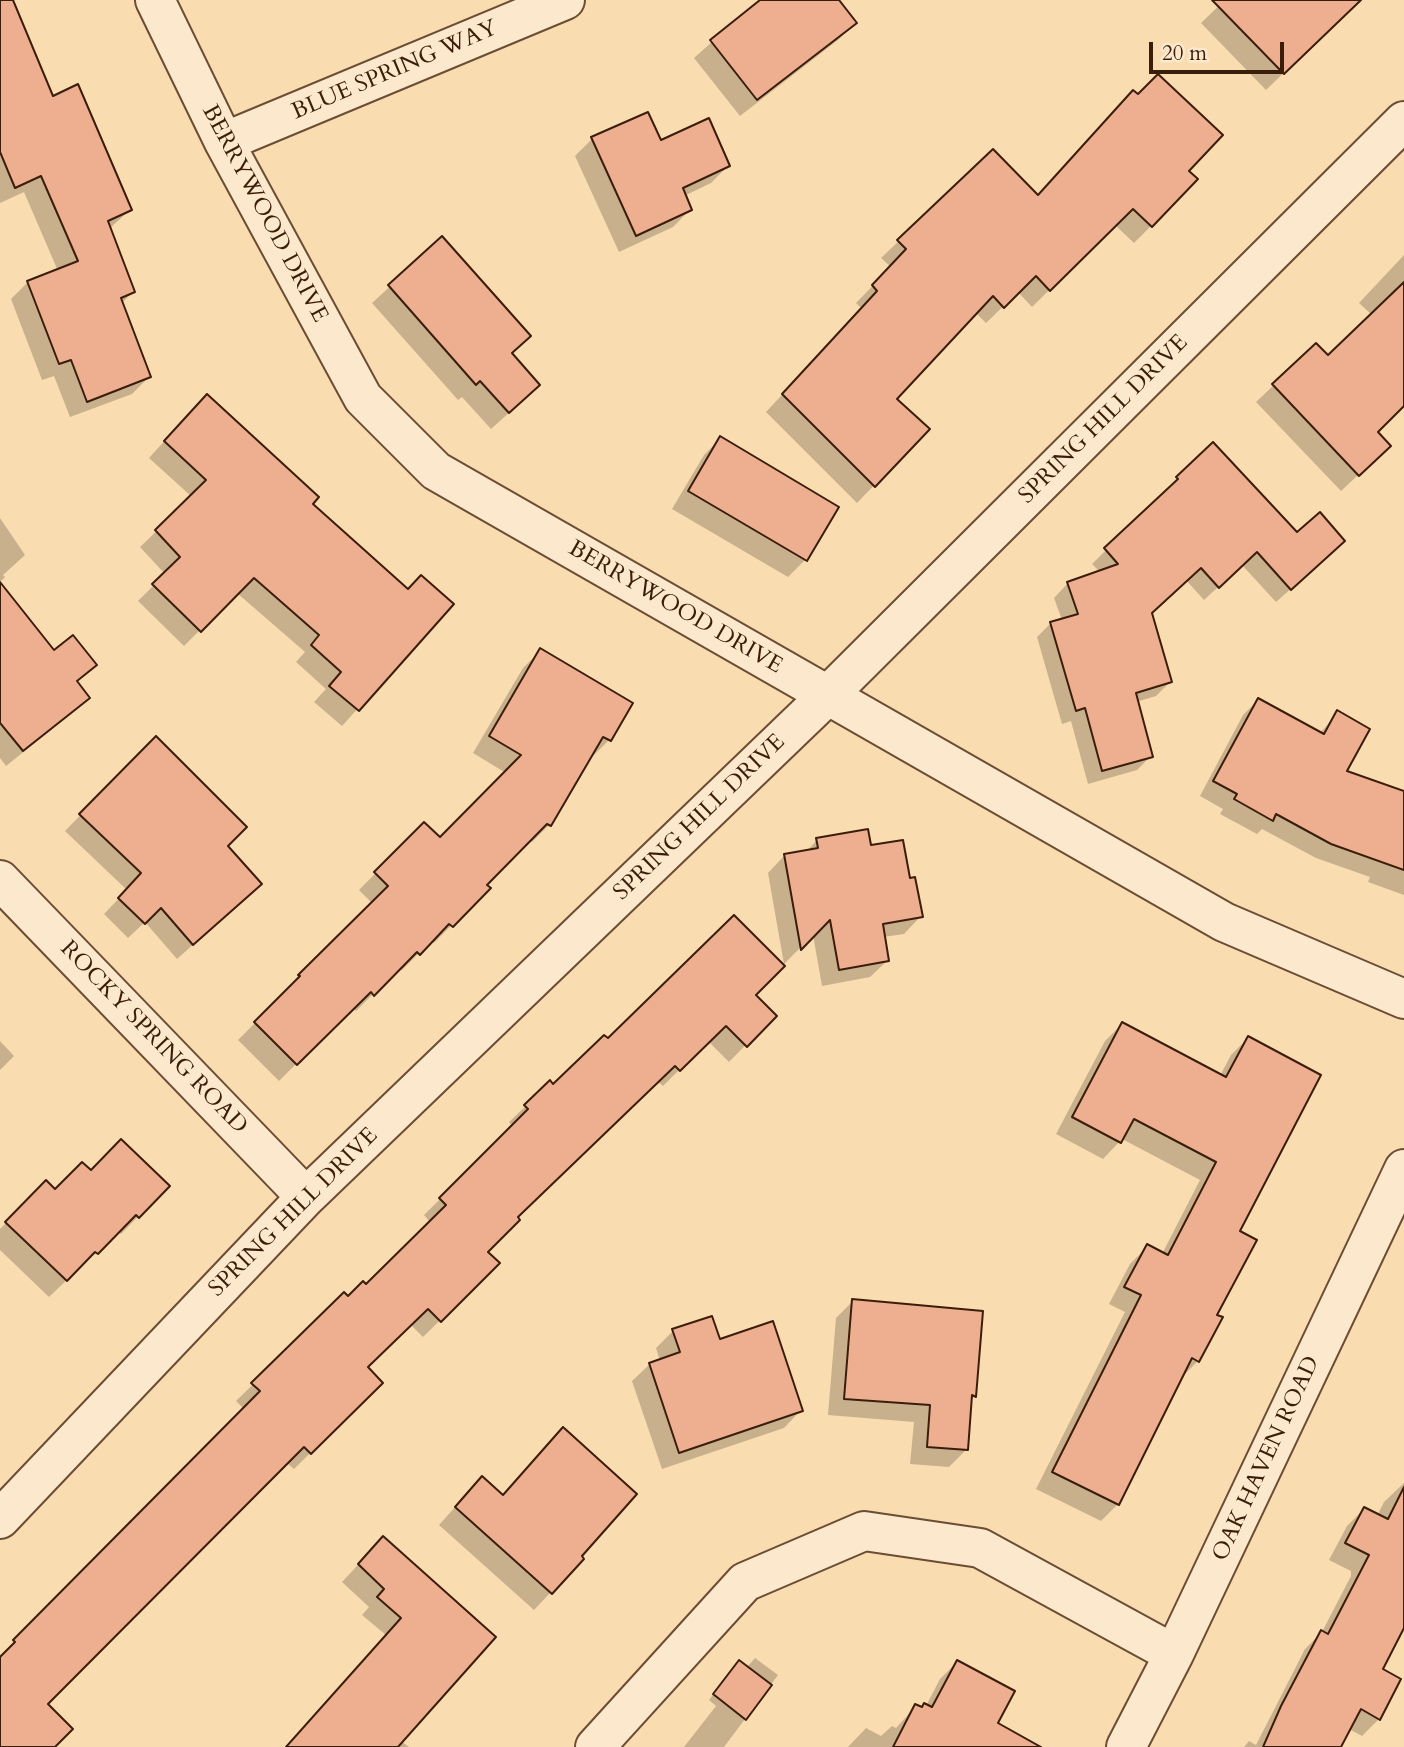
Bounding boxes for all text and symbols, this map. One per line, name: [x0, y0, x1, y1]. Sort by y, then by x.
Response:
street label: BLUE SPRING WAY: [288, 15, 502, 127]
scale bar: [1152, 28, 1287, 72]
text: 20 m: [1162, 39, 1207, 68]
street label: BERRYWOOD DRIVE: [195, 100, 333, 328]
street label: SPRING HILL DRIVE: [1014, 330, 1194, 510]
street label: BERRYWOOD DRIVE: [563, 535, 787, 681]
street label: SPRING HILL DRIVE: [609, 729, 791, 907]
street label: ROCKY SPRING ROAD: [54, 936, 252, 1140]
street label: SPRING HILL DRIVE: [204, 1123, 384, 1303]
street label: OAK HAVEN ROAD: [1207, 1352, 1327, 1566]

